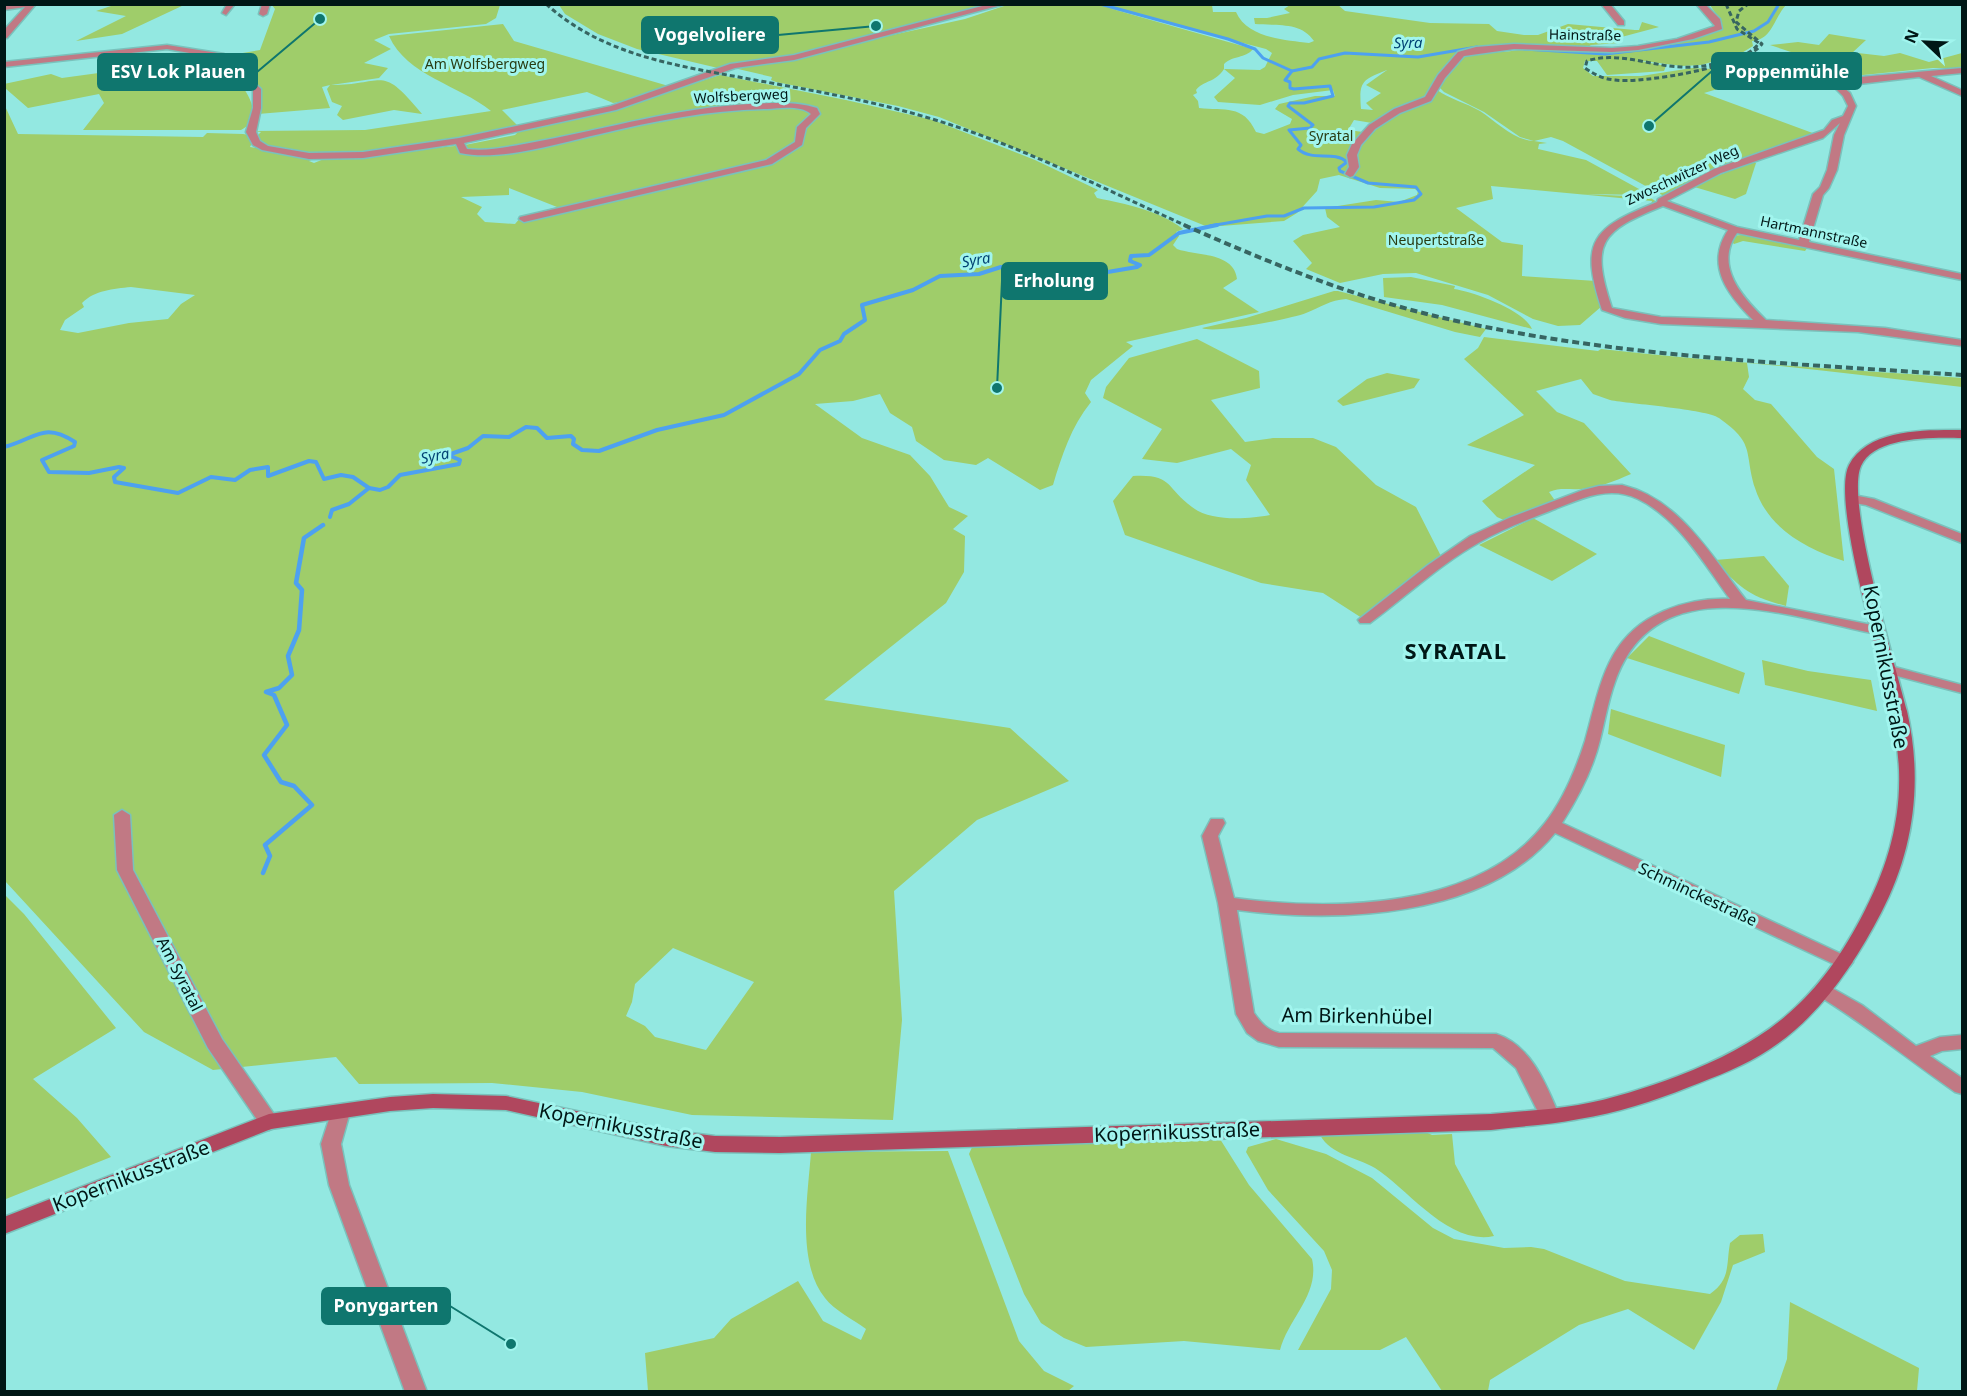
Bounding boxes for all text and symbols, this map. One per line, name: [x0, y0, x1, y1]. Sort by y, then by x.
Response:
north arrow: [1895, 12, 1955, 72]
callout: Vogelvoliere: [642, 17, 778, 53]
text: Vogelvoliere: [654, 22, 766, 46]
street label: Hainstraße: [1549, 24, 1621, 45]
text: N: [1899, 26, 1924, 46]
water label: Syra: [1393, 32, 1423, 52]
callout: Poppenmühle: [1712, 53, 1861, 89]
callout: ESV Lok Plauen: [98, 54, 257, 90]
park label: Am Wolfsbergweg: [425, 54, 545, 73]
text: ESV Lok Plauen: [111, 59, 246, 83]
text: Poppenmühle: [1725, 59, 1849, 83]
street label: Wolfsbergweg: [693, 84, 789, 107]
park label: Syratal: [1309, 126, 1353, 145]
street label: Zwoschwitzer Weg: [1622, 140, 1741, 209]
street label: Hartmannstraße: [1759, 211, 1870, 252]
park label: Neupertstraße: [1388, 230, 1484, 249]
water label: Syra: [960, 247, 992, 271]
callout: Erholung: [1002, 263, 1107, 299]
text: Erholung: [1013, 268, 1095, 292]
water label: Syra: [419, 442, 451, 468]
street label: Kopernikusstraße: [1857, 583, 1916, 751]
district label: SYRATAL: [1404, 635, 1508, 665]
street label: Schminckestraße: [1635, 857, 1761, 931]
street label: Am Syratal: [152, 933, 208, 1015]
street label: Am Birkenhübel: [1281, 1001, 1433, 1030]
street label: Kopernikusstraße: [537, 1096, 705, 1155]
street label: Kopernikusstraße: [1093, 1115, 1261, 1148]
street label: Kopernikusstraße: [48, 1133, 213, 1218]
callout: Ponygarten: [322, 1288, 450, 1324]
text: Ponygarten: [334, 1293, 438, 1317]

